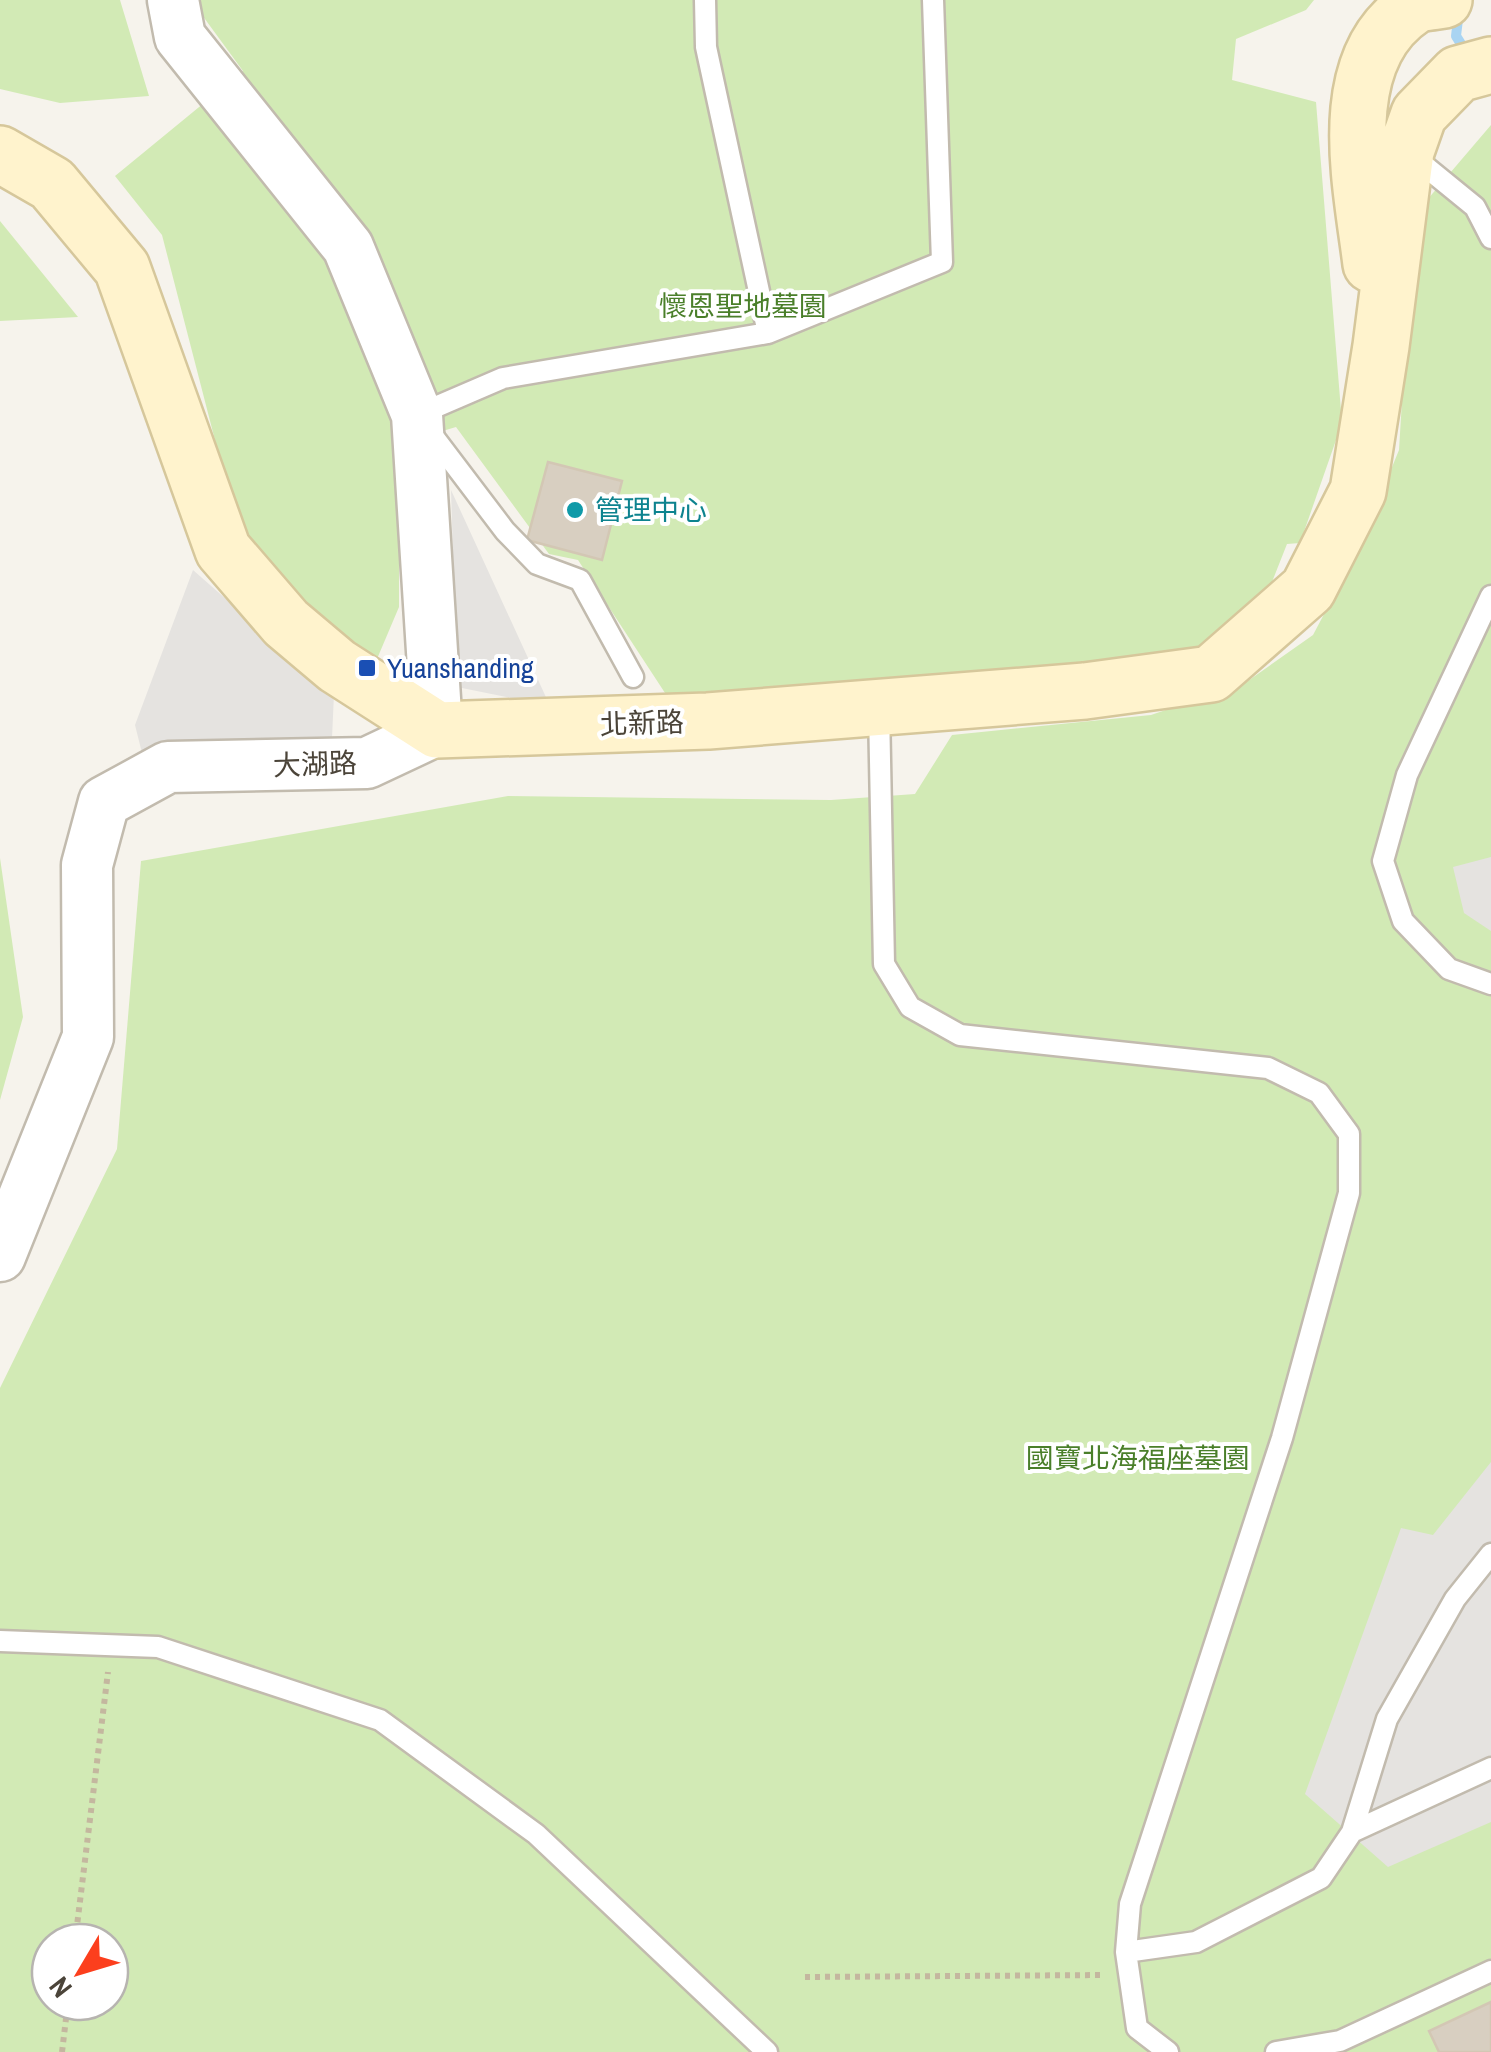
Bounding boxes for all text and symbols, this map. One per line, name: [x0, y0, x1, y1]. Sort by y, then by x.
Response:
park label: 懷恩聖地墓園: [659, 287, 827, 325]
place label: 管理中心: [595, 491, 707, 529]
marker: 管理中心: [564, 499, 586, 521]
place label: Yuanshanding: [387, 649, 534, 687]
marker: Yuanshanding: [356, 657, 378, 679]
street label: 北新路: [599, 703, 685, 743]
street label: 大湖路: [272, 744, 358, 784]
park label: 國寶北海福座墓園: [1026, 1439, 1250, 1477]
north arrow: [30, 1922, 130, 2022]
text: N: [40, 1969, 80, 2006]

